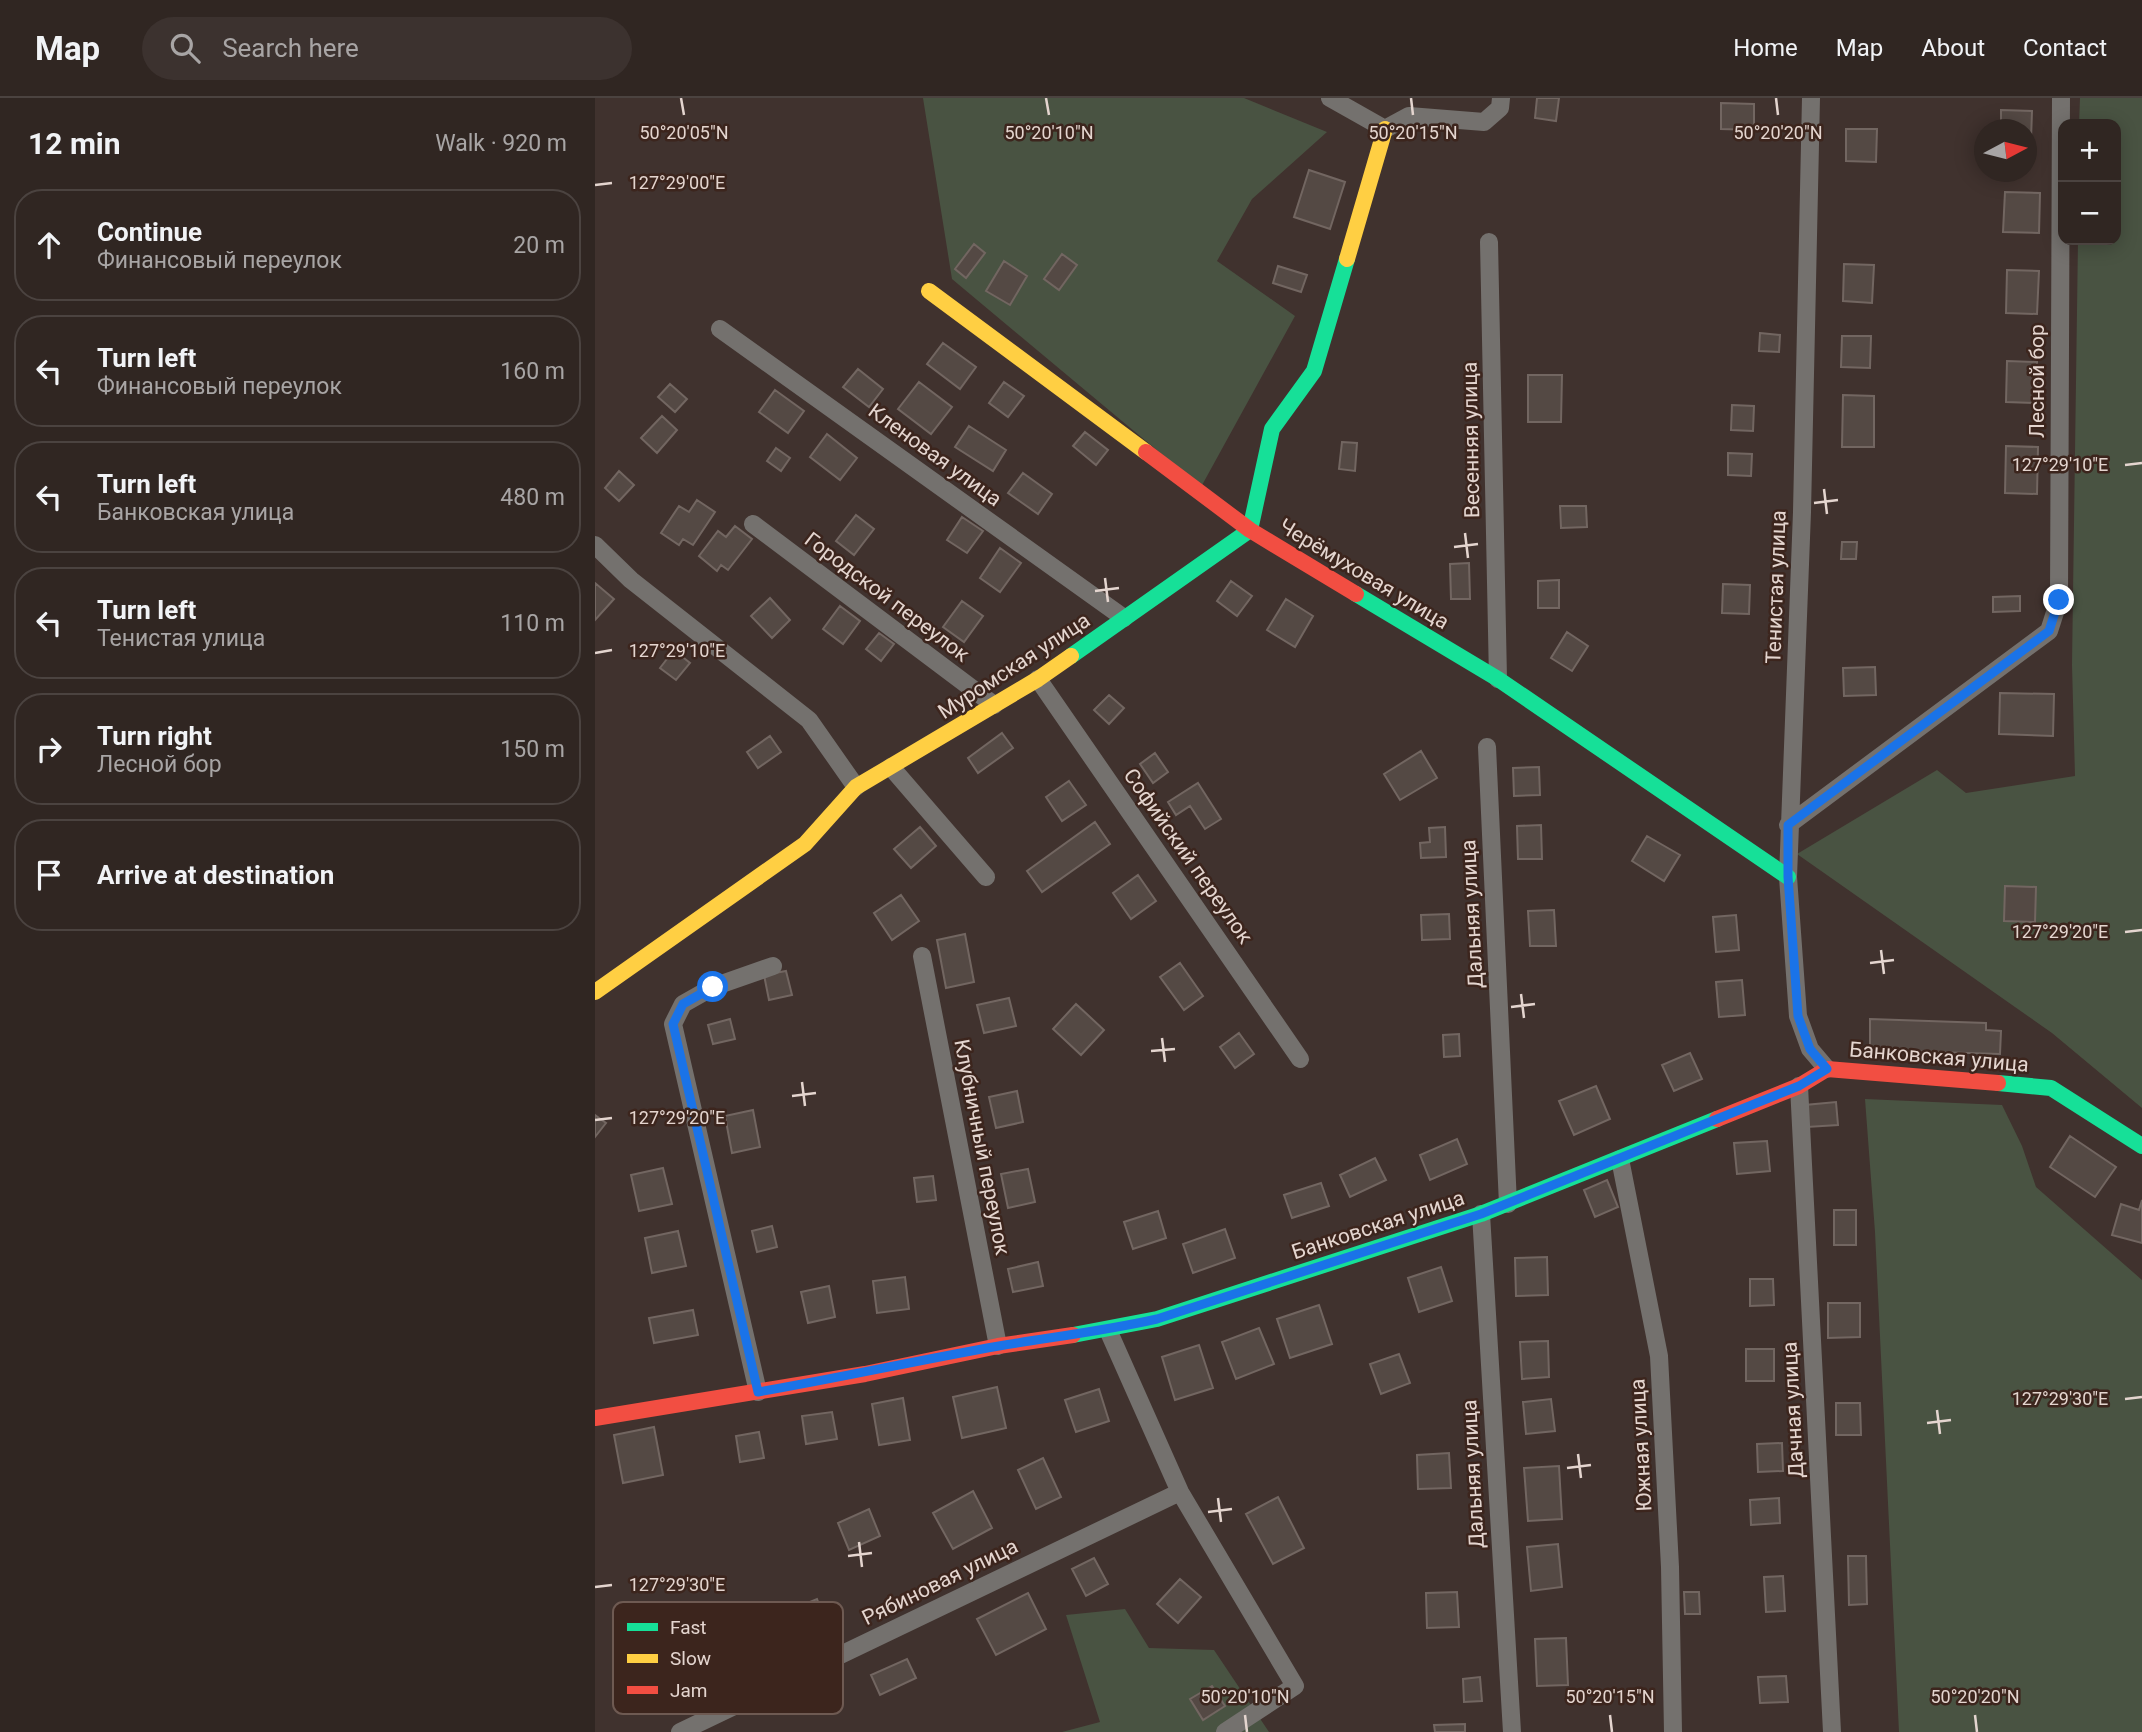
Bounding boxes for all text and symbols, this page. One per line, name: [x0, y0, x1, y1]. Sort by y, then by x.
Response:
search box: [142, 17, 632, 80]
text: Map: [35, 29, 100, 68]
icon: search: [166, 29, 204, 67]
text: Search here: [222, 33, 359, 63]
text: Home: [1733, 34, 1798, 62]
text: Map: [1836, 34, 1883, 62]
text: About: [1921, 34, 1985, 62]
text: Contact: [2023, 34, 2107, 62]
north arrow: [1974, 119, 2037, 182]
map controls: [2058, 119, 2121, 245]
button: +: [2058, 119, 2121, 182]
text: 50°20'05"N: [639, 122, 729, 143]
text: 50°20'10"N: [1004, 122, 1094, 143]
text: 50°20'15"N: [1368, 122, 1458, 143]
text: 50°20'20"N: [1733, 122, 1823, 143]
text: 12 min: [28, 126, 121, 161]
text: Walk · 920 m: [435, 130, 567, 157]
text: 127°29'00"E: [629, 172, 725, 193]
button: −: [2058, 182, 2121, 245]
text: Continue: [97, 217, 202, 247]
icon: ahead: [30, 226, 68, 264]
text: 20 m: [513, 232, 565, 259]
text: Финансовый переулок: [97, 247, 342, 274]
street label: Лесной бор: [2025, 324, 2049, 438]
text: Turn left: [97, 343, 196, 373]
icon: left: [30, 352, 68, 390]
text: 160 m: [500, 358, 565, 385]
street label: Весенняя улица: [1458, 362, 1484, 518]
text: Финансовый переулок: [97, 373, 342, 400]
street label: Кленовая улица: [864, 399, 1006, 511]
text: 127°29'10"E: [2012, 454, 2108, 475]
text: Turn left: [97, 469, 196, 499]
icon: left: [30, 478, 68, 516]
text: 480 m: [500, 484, 565, 511]
text: Банковская улица: [97, 499, 294, 526]
street label: Тенистая улица: [1761, 510, 1791, 664]
street label: Черёмуховая улица: [1275, 514, 1453, 634]
street label: Городской переулок: [800, 527, 975, 667]
route end: [2043, 584, 2074, 615]
text: Turn left: [97, 595, 196, 625]
icon: left: [30, 604, 68, 642]
street label: Муромская улица: [934, 608, 1094, 724]
text: 110 m: [500, 610, 565, 637]
text: Тенистая улица: [97, 625, 265, 652]
text: 127°29'10"E: [629, 640, 725, 661]
text: Turn right: [97, 721, 212, 751]
icon: right: [30, 730, 68, 768]
text: 150 m: [500, 736, 565, 763]
text: Лесной бор: [97, 751, 222, 778]
street label: Софийский переулок: [1119, 764, 1258, 949]
street label: Дальняя улица: [1456, 839, 1488, 989]
icon: arrive: [30, 856, 68, 894]
text: Arrive at destination: [97, 860, 334, 890]
text: 127°29'20"E: [2012, 921, 2108, 942]
route start: [697, 971, 728, 1002]
street label: Клубничный переулок: [949, 1037, 1015, 1258]
street label: Банковская улица: [1848, 1037, 2030, 1077]
text: 127°29'20"E: [629, 1107, 725, 1128]
street label: Банковская улица: [1289, 1186, 1467, 1264]
street label: Дачная улица: [1777, 1341, 1809, 1479]
street label: Южная улица: [1626, 1378, 1656, 1512]
text: 127°29'30"E: [2012, 1388, 2108, 1409]
street label: Дальняя улица: [1457, 1399, 1489, 1549]
street label: Рябиновая улица: [858, 1534, 1022, 1630]
text: 127°29'30"E: [629, 1574, 725, 1595]
legend: [613, 1602, 843, 1714]
text: Fast: [670, 1616, 707, 1639]
text: Slow: [670, 1647, 711, 1670]
text: Jam: [670, 1679, 707, 1702]
text: 50°20'10"N: [1200, 1686, 1290, 1707]
text: 50°20'15"N: [1565, 1686, 1655, 1707]
text: 50°20'20"N: [1930, 1686, 2020, 1707]

